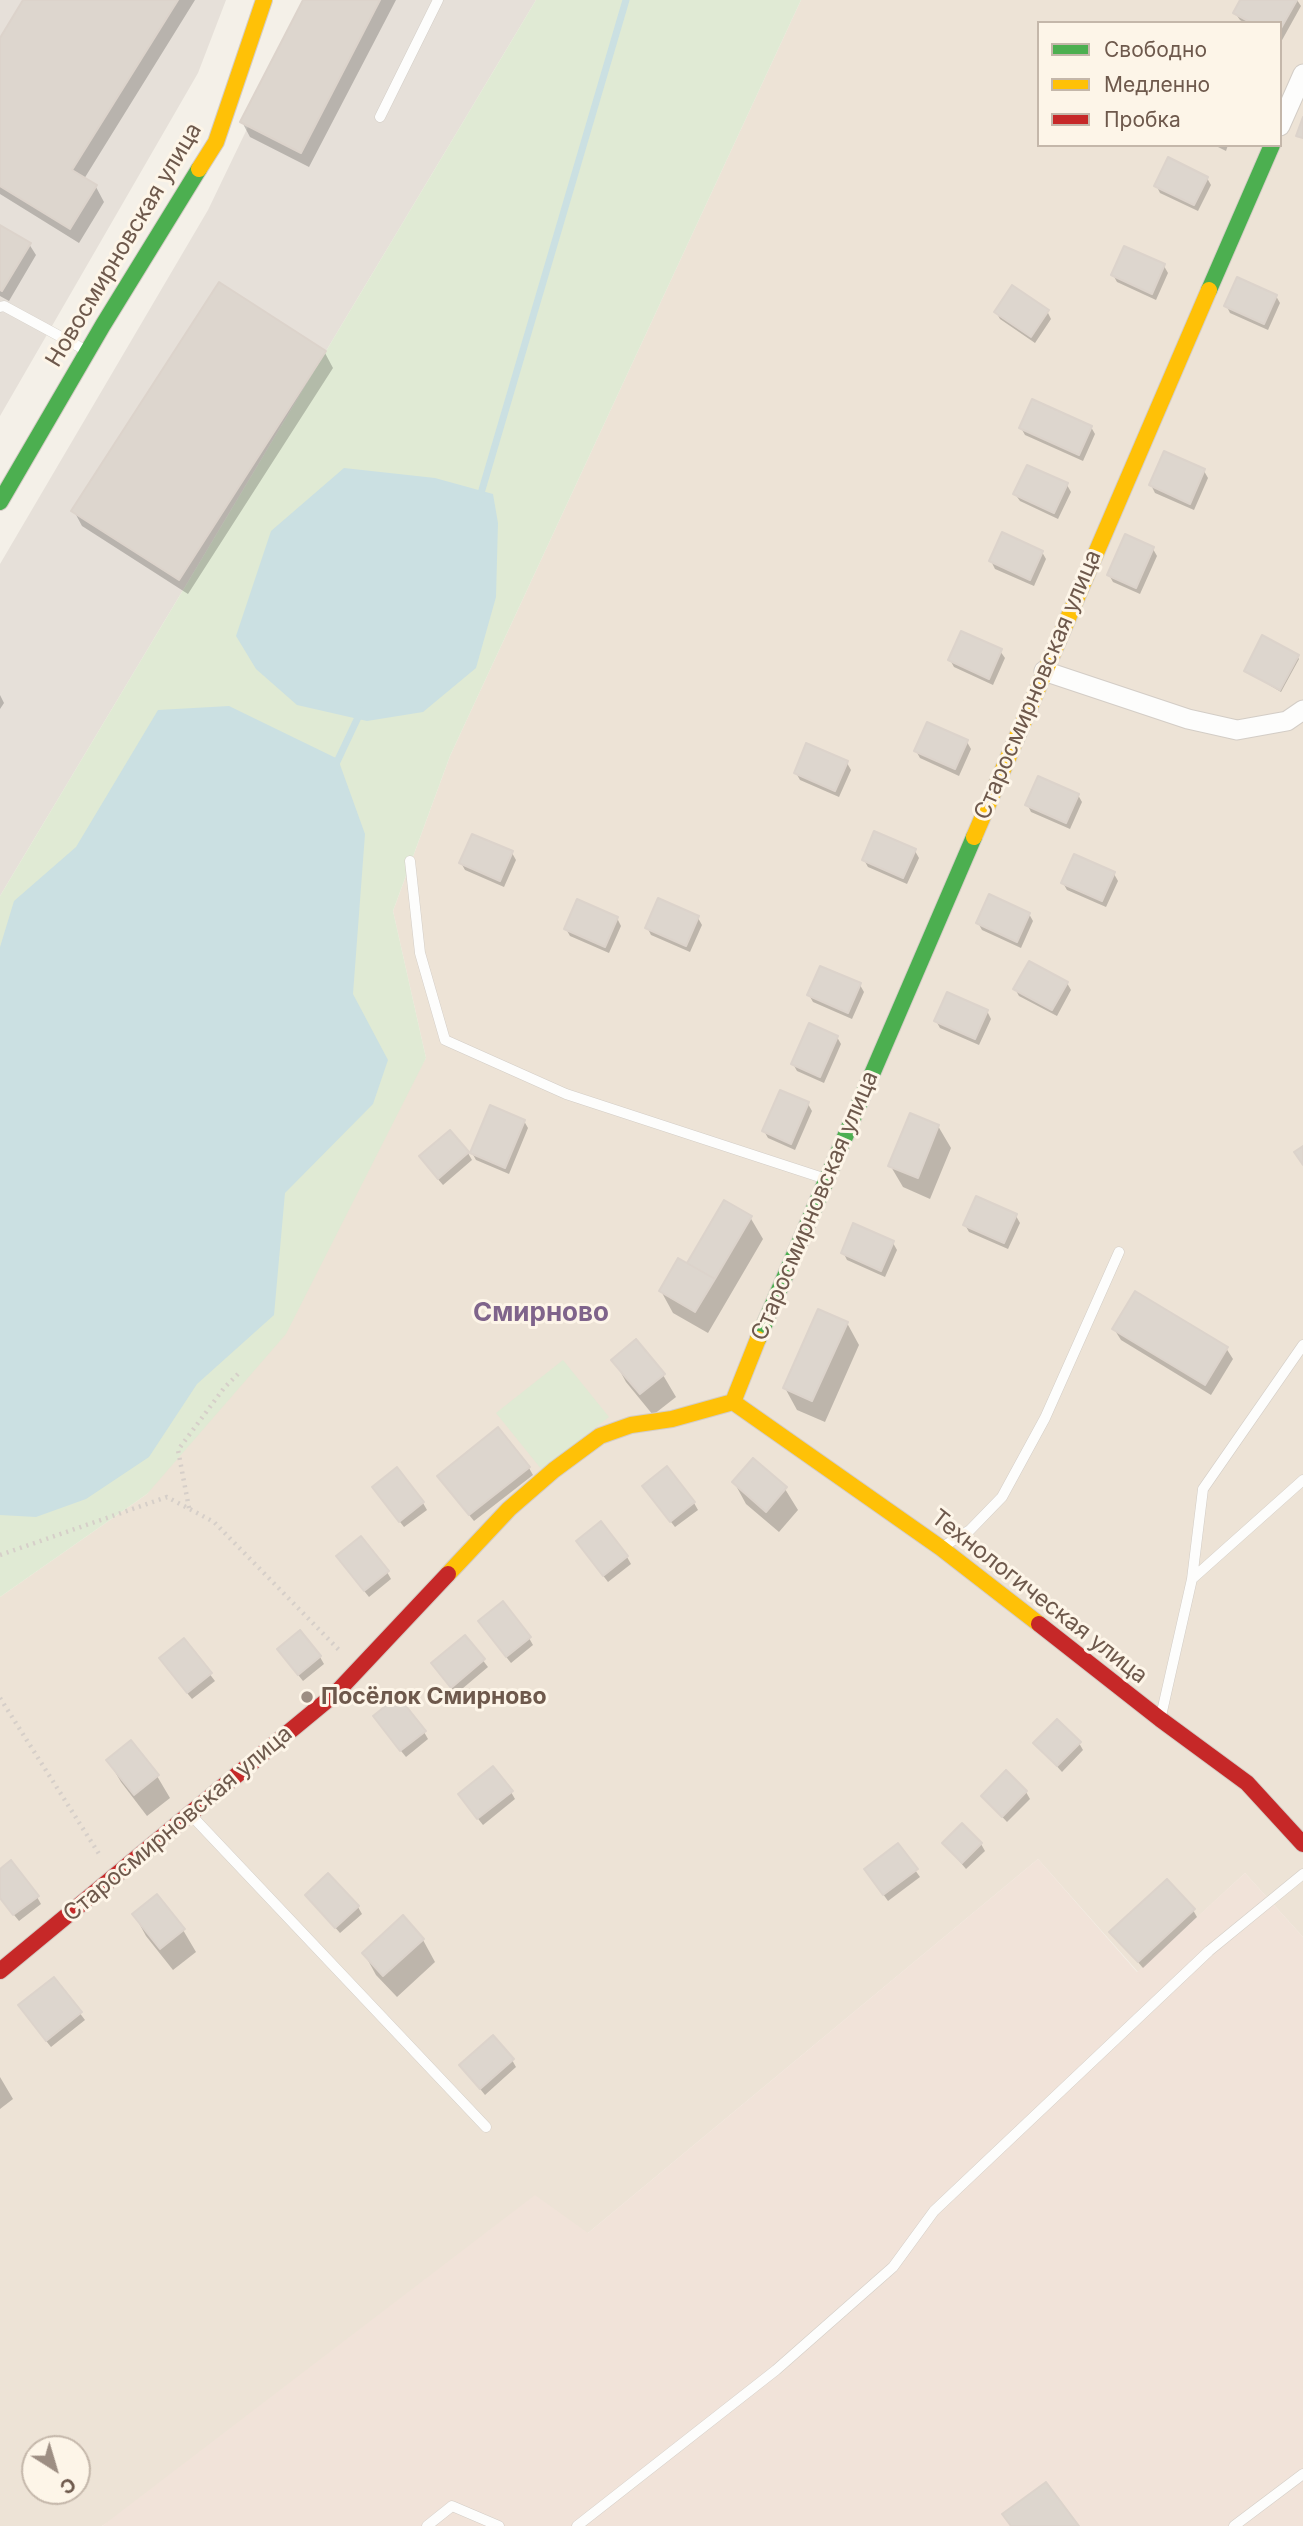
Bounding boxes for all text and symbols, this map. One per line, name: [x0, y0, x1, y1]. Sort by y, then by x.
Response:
legend: [1037, 21, 1282, 147]
text: Свободно: [1104, 37, 1207, 62]
text: Медленно: [1104, 72, 1210, 97]
text: Пробка: [1104, 107, 1181, 132]
street label: Новосмирновская улица: [40, 118, 208, 372]
street label: Старосмирновская улица: [969, 546, 1107, 824]
street label: Старосмирновская улица: [746, 1067, 884, 1345]
district label: Смирново: [473, 1297, 609, 1329]
street label: Технологическая улица: [925, 1504, 1153, 1690]
place label: Посёлок Смирново: [321, 1683, 547, 1711]
marker: Посёлок Смирново: [299, 1689, 315, 1705]
street label: Старосмирновская улица: [58, 1720, 298, 1928]
north arrow: [21, 2435, 91, 2505]
text: С: [55, 2472, 80, 2499]

